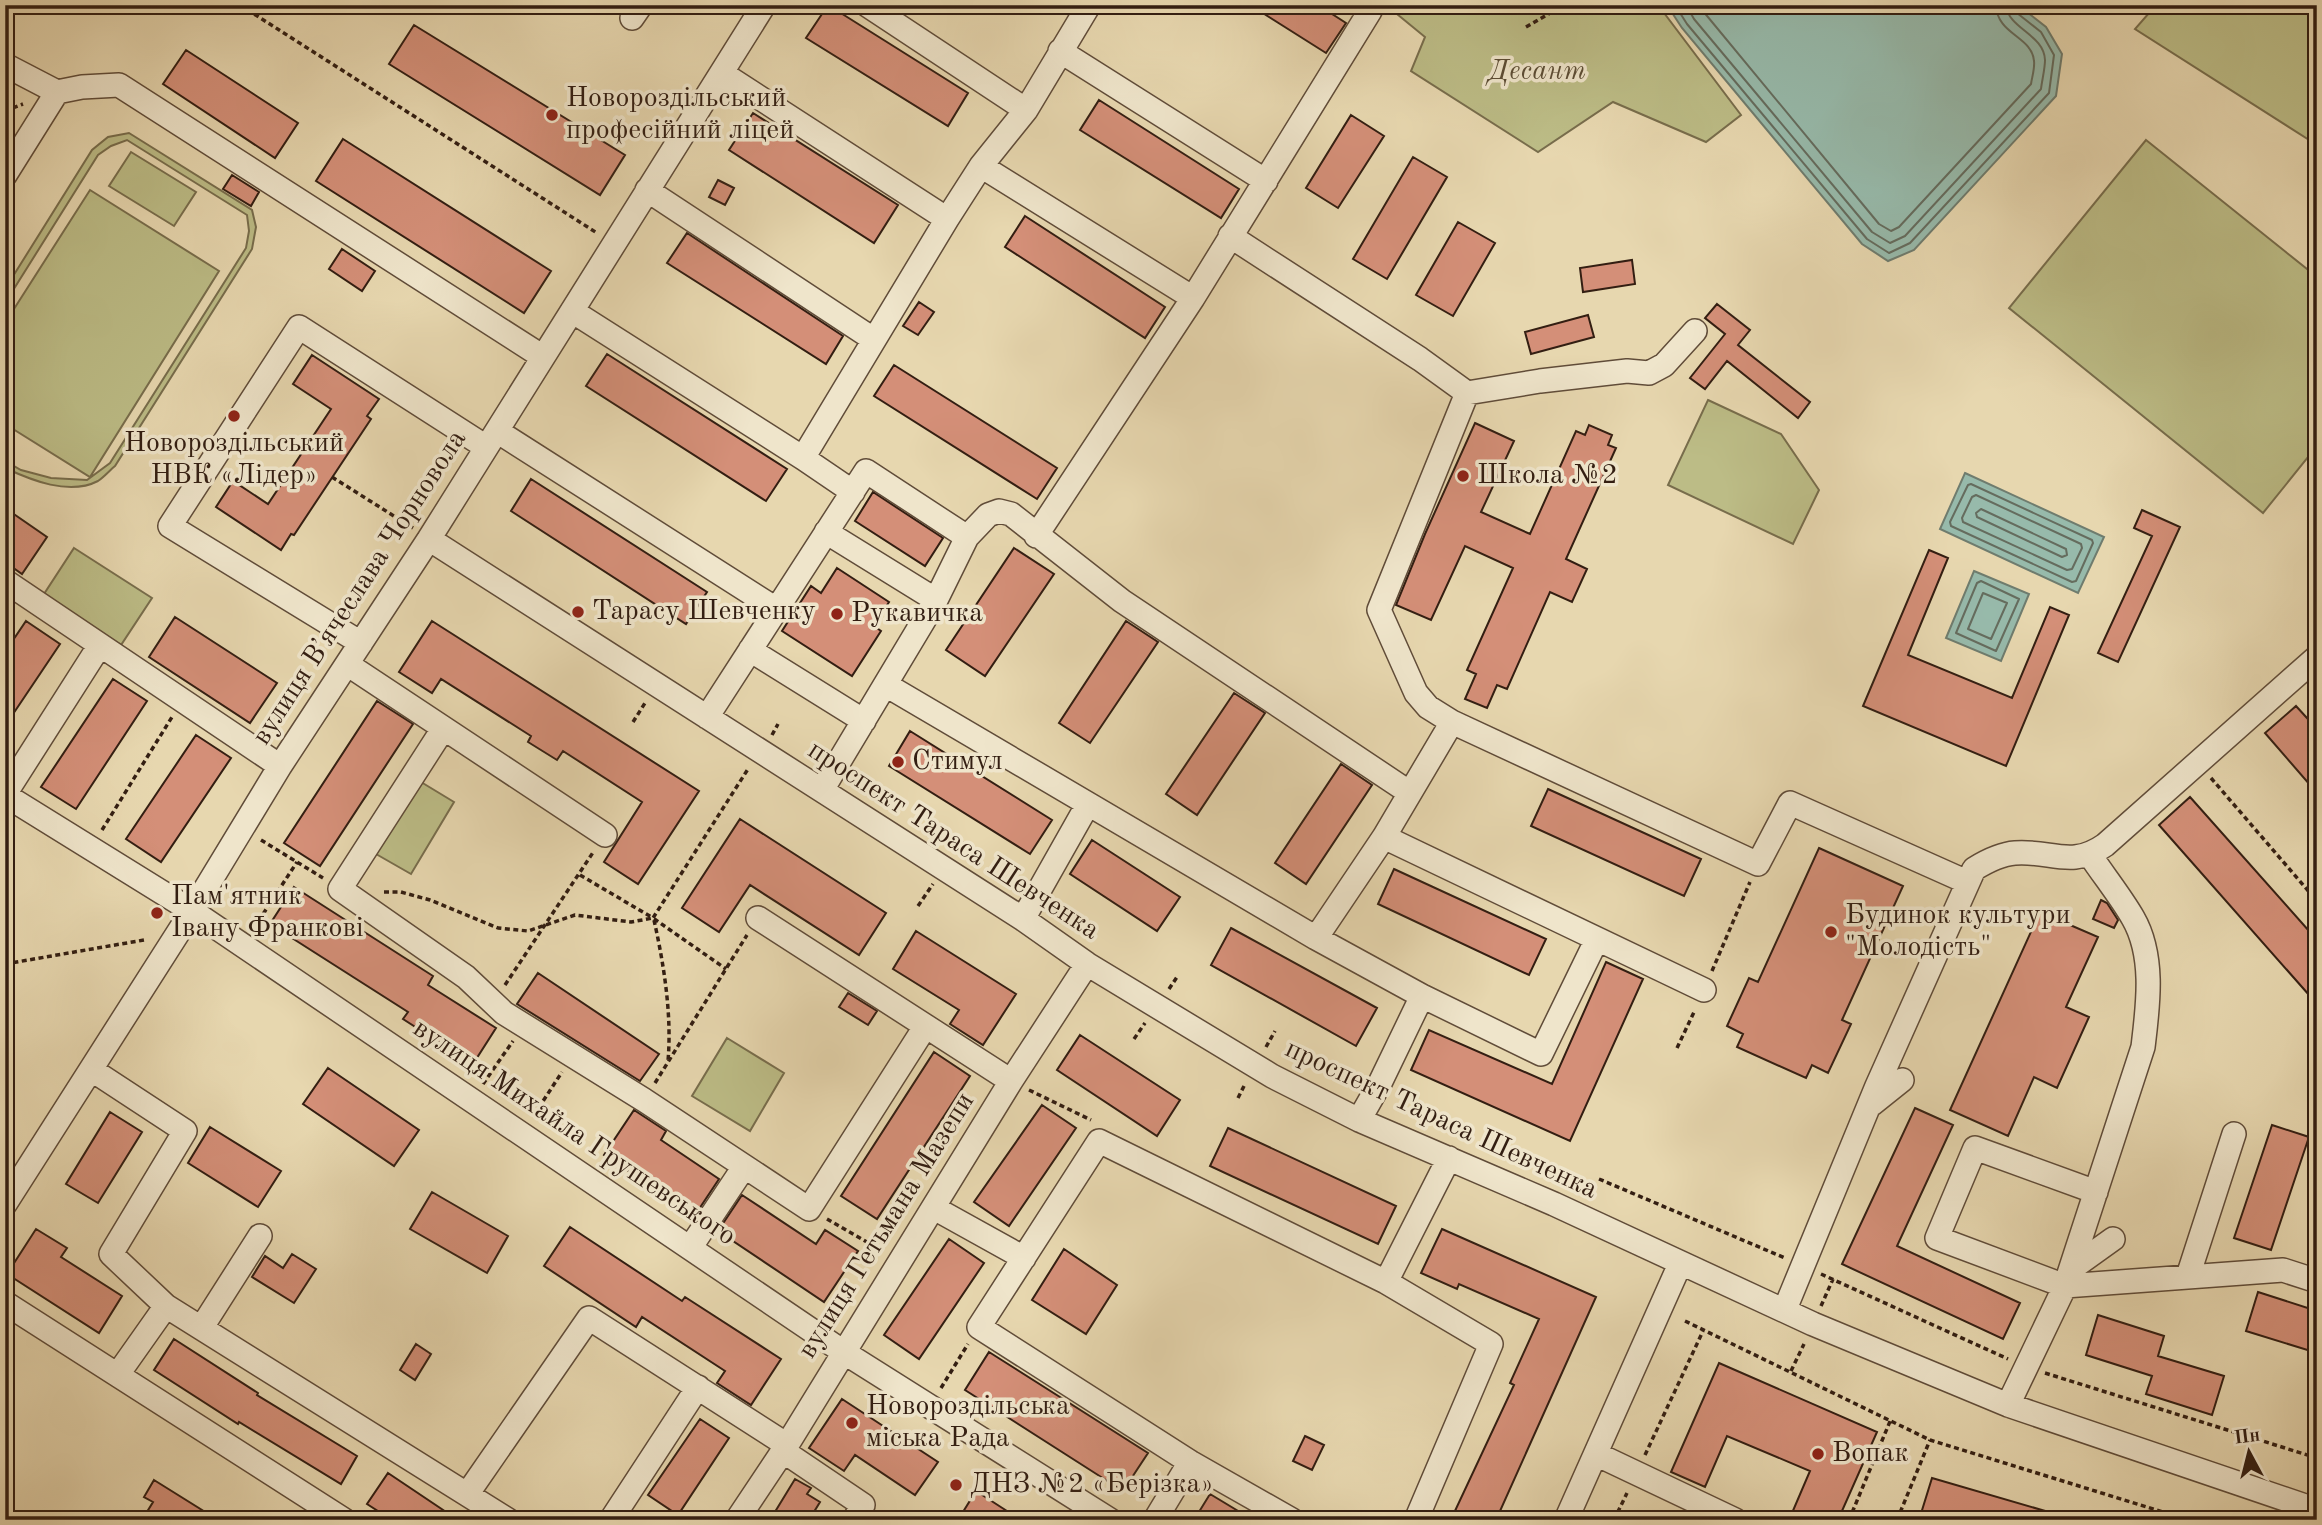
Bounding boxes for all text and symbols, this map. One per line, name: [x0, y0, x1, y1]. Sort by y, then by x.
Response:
park label: Десант: [1485, 58, 1586, 86]
place label: Новороздільський професійний ліцей: [566, 85, 794, 145]
marker: Новороздільський професійний ліцей: [544, 107, 560, 123]
marker: Новороздільський НВК «Лідер»: [226, 408, 242, 424]
street label: вулиця Вʼячеслава Чорновола: [248, 426, 472, 750]
place label: Новороздільський НВК «Лідер»: [124, 430, 344, 490]
place label: Школа №2: [1477, 462, 1618, 490]
marker: Школа №2: [1455, 468, 1471, 484]
place label: Тарасу Шевченку: [592, 598, 816, 626]
place label: Рукавичка: [851, 600, 983, 628]
marker: Тарасу Шевченку: [570, 604, 586, 620]
marker: Рукавичка: [829, 606, 845, 622]
street label: проспект Тараса Шевченка: [802, 736, 1104, 946]
place label: Стимул: [912, 748, 1003, 776]
marker: Стимул: [890, 754, 906, 770]
place label: Пам'ятник Івану Франкові: [171, 883, 363, 943]
place label: Будинок культури "Молодість": [1845, 902, 2070, 962]
marker: Пам'ятник Івану Франкові: [149, 905, 165, 921]
marker: Будинок культури "Молодість": [1823, 924, 1839, 940]
street label: вулиця Михайла Грушевського: [408, 1014, 740, 1252]
street label: проспект Тараса Шевченка: [1280, 1035, 1602, 1205]
street label: вулиця Гетьмана Мазепи: [794, 1088, 980, 1364]
place label: Новороздільська міська Рада: [866, 1393, 1070, 1453]
marker: Новороздільська міська Рада: [844, 1415, 860, 1431]
north arrow: [2214, 1416, 2284, 1486]
text: Пн: [2233, 1427, 2261, 1449]
place label: Вопак: [1832, 1440, 1908, 1468]
marker: Вопак: [1810, 1446, 1826, 1462]
place label: ДНЗ №2 «Берізка»: [970, 1471, 1214, 1499]
marker: ДНЗ №2 «Берізка»: [948, 1477, 964, 1493]

